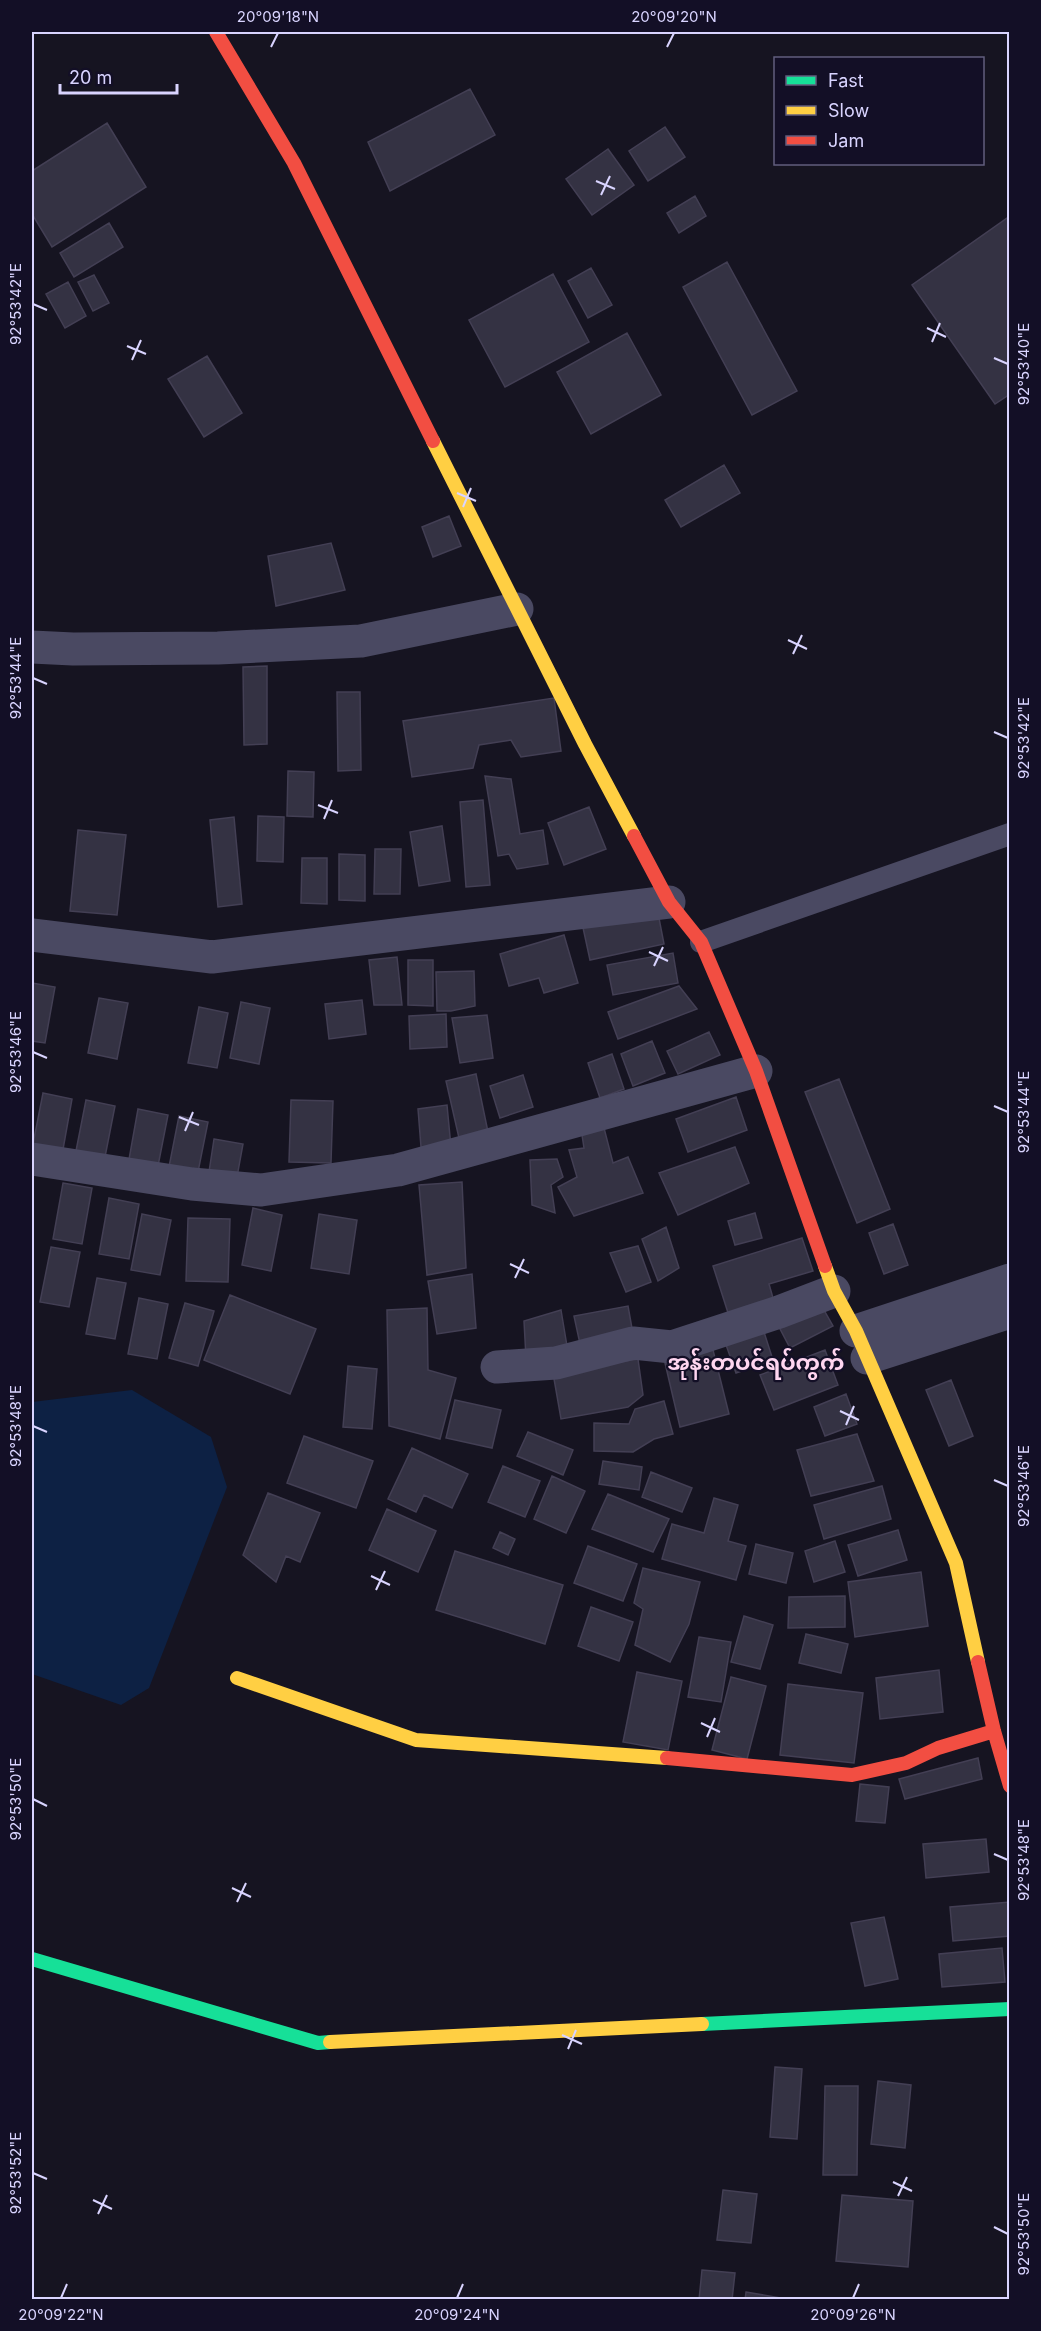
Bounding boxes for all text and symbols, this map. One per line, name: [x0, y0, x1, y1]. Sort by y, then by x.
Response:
text: 20°09'18"N: [237, 7, 319, 26]
text: 20°09'20"N: [631, 7, 717, 26]
scale bar: [60, 57, 177, 95]
legend: [774, 57, 984, 165]
text: 20 m: [69, 67, 112, 88]
text: Fast: [828, 70, 864, 91]
text: Slow: [828, 100, 869, 121]
text: Jam: [828, 130, 864, 151]
text: 92°53'42"E: [6, 263, 25, 345]
text: 92°53'40"E: [1014, 323, 1033, 405]
text: 92°53'44"E: [6, 637, 25, 719]
text: 92°53'42"E: [1014, 697, 1033, 779]
text: 92°53'46"E: [6, 1011, 25, 1093]
text: 92°53'44"E: [1014, 1071, 1033, 1153]
district label: အုန်းတပင်ရပ်ကွက်: [668, 1347, 844, 1380]
text: 92°53'48"E: [6, 1385, 25, 1467]
text: 92°53'46"E: [1014, 1445, 1033, 1527]
text: 92°53'50"E: [6, 1758, 25, 1840]
text: 92°53'48"E: [1014, 1819, 1033, 1901]
text: 92°53'52"E: [6, 2132, 25, 2214]
text: 92°53'50"E: [1014, 2193, 1033, 2275]
text: 20°09'22"N: [18, 2305, 104, 2324]
text: 20°09'24"N: [414, 2305, 500, 2324]
text: 20°09'26"N: [810, 2305, 896, 2324]

